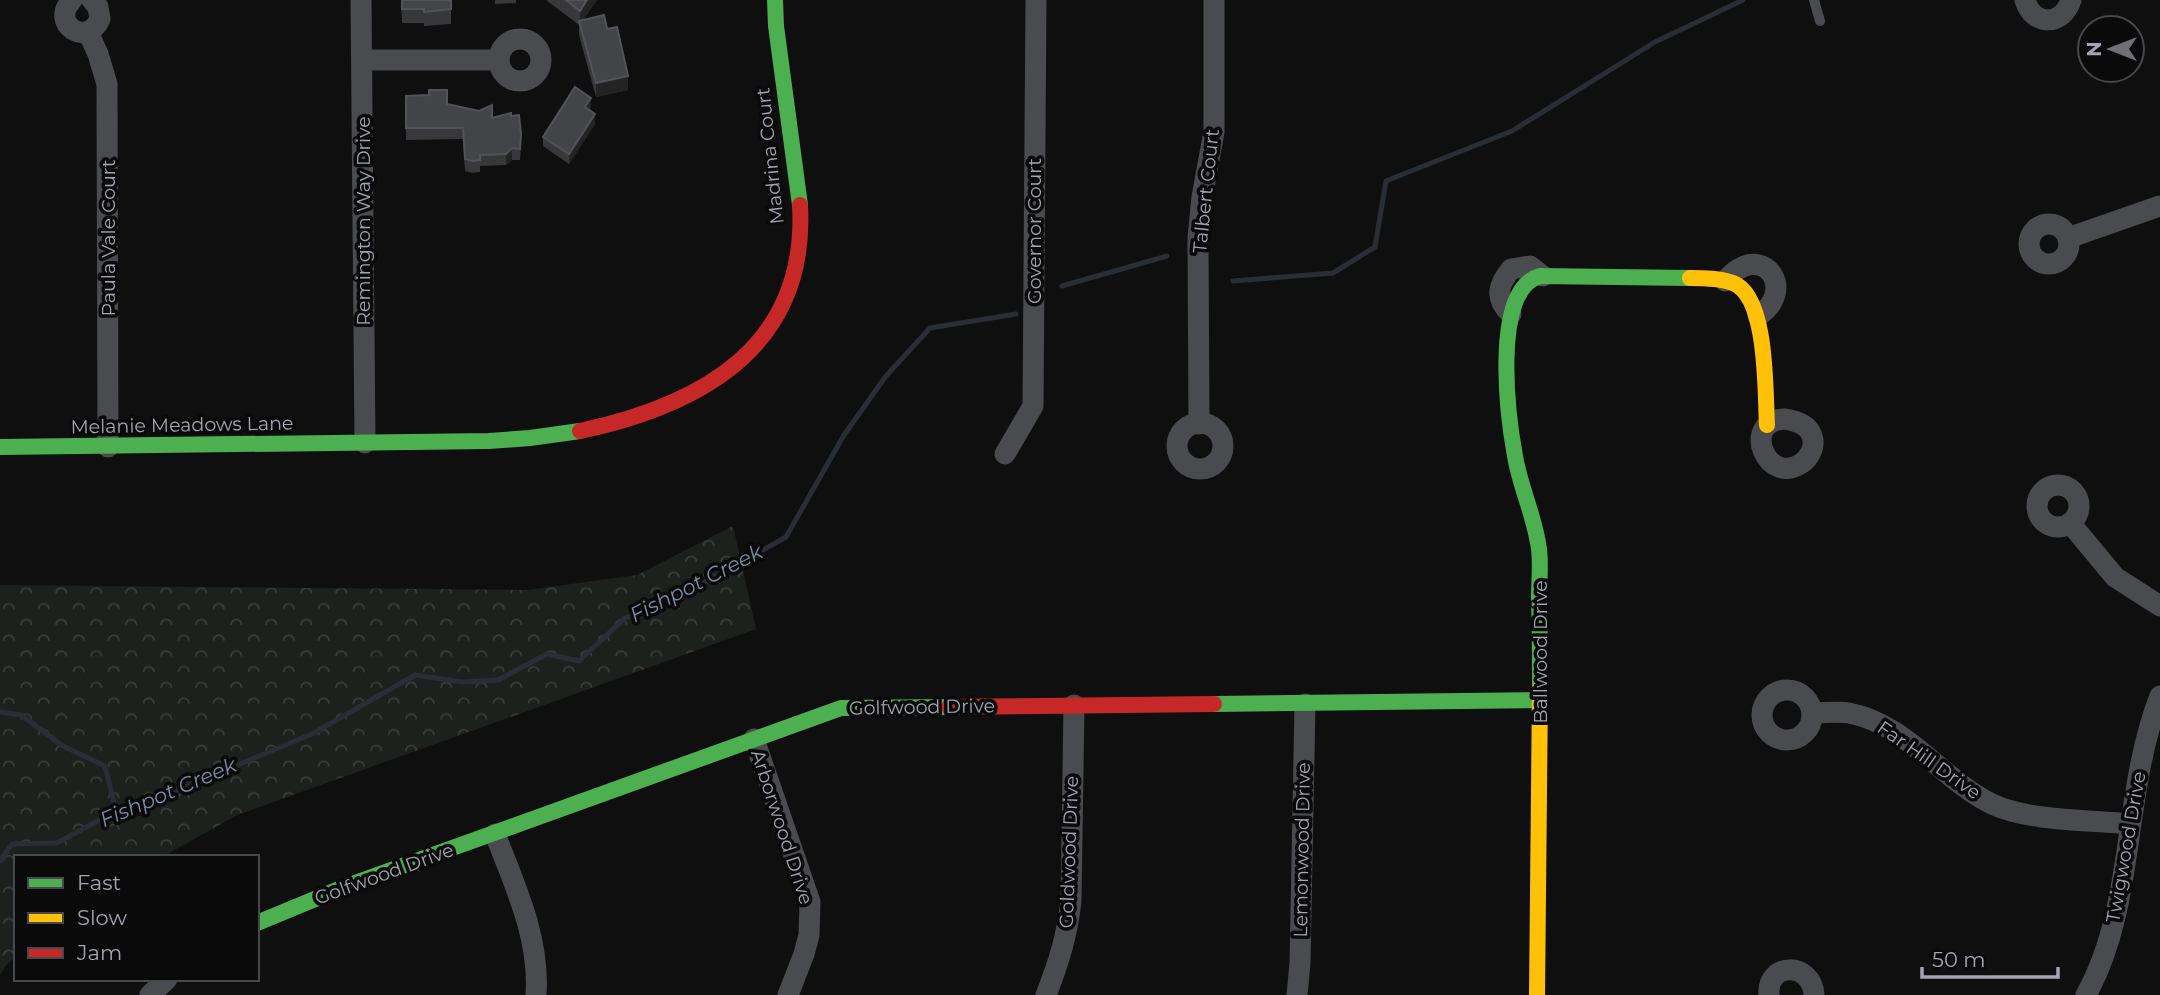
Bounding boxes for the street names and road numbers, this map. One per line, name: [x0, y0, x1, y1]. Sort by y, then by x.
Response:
street label: Madrina Court: [751, 86, 789, 225]
street label: Remington Way Drive: [352, 116, 375, 326]
street label: Talbert Court: [1188, 127, 1224, 254]
street label: Governor Court: [1023, 158, 1046, 304]
street label: Paula Vale Court: [97, 159, 120, 316]
street label: Melanie Meadows Lane: [70, 412, 294, 438]
street label: Ballwood Drive: [1529, 580, 1552, 724]
street label: Golfwood Drive: [849, 694, 995, 720]
street label: Far Hill Drive: [1873, 716, 1985, 804]
street label: Arborwood Drive: [746, 747, 818, 907]
street label: Lemonwood Drive: [1289, 762, 1315, 938]
street label: Twigwood Drive: [2101, 770, 2151, 924]
street label: Goldwood Drive: [1055, 775, 1083, 929]
street label: Golfwood Drive: [311, 838, 457, 910]

